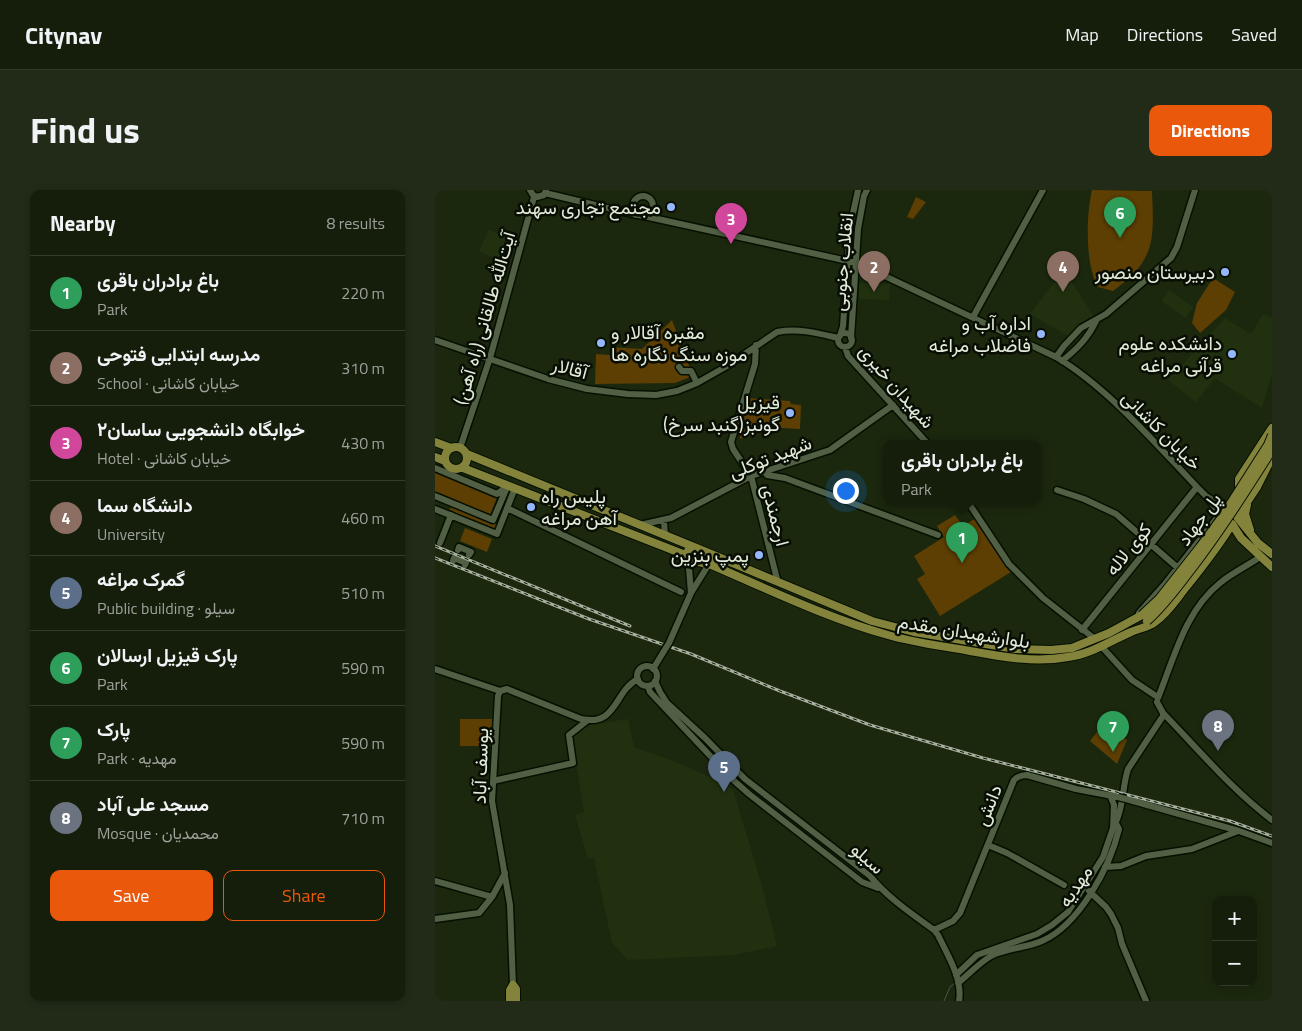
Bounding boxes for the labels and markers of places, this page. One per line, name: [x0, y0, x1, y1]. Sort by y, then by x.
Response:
place label: مجتمع تجاری سهند: [516, 192, 661, 221]
pin: 6: [1104, 197, 1136, 238]
marker: مجتمع تجاری سهند: [665, 201, 677, 213]
pin: 3: [715, 203, 747, 244]
pin: 2: [858, 251, 890, 292]
pin: 4: [1047, 251, 1079, 292]
place label: دبیرستان منصور: [1094, 257, 1215, 286]
marker: دبیرستان منصور: [1219, 266, 1231, 278]
place label: اداره آب و فاضلاب مراغه: [929, 308, 1031, 359]
place label: مقبره آقالار و موزه سنگ نگاره ها: [611, 317, 747, 368]
marker: اداره آب و فاضلاب مراغه: [1035, 328, 1047, 340]
place label: دانشکده علوم قرآنی مراغه: [1119, 328, 1222, 379]
marker: مقبره آقالار و موزه سنگ نگاره ها: [595, 337, 607, 349]
marker: دانشکده علوم قرآنی مراغه: [1226, 348, 1238, 360]
place label: قیزیل گونبز(گنبد سرخ): [663, 387, 780, 438]
marker: قیزیل گونبز(گنبد سرخ): [784, 407, 796, 419]
place label: پلیس راه آهن مراغه: [541, 481, 618, 532]
marker: پلیس راه آهن مراغه: [525, 501, 537, 513]
pin: 1: [946, 522, 978, 563]
place label: پمپ بنزین: [671, 540, 749, 569]
marker: پمپ بنزین: [753, 549, 765, 561]
pin: 8: [1202, 710, 1234, 751]
pin: 7: [1097, 711, 1129, 752]
pin: 5: [708, 751, 740, 792]

